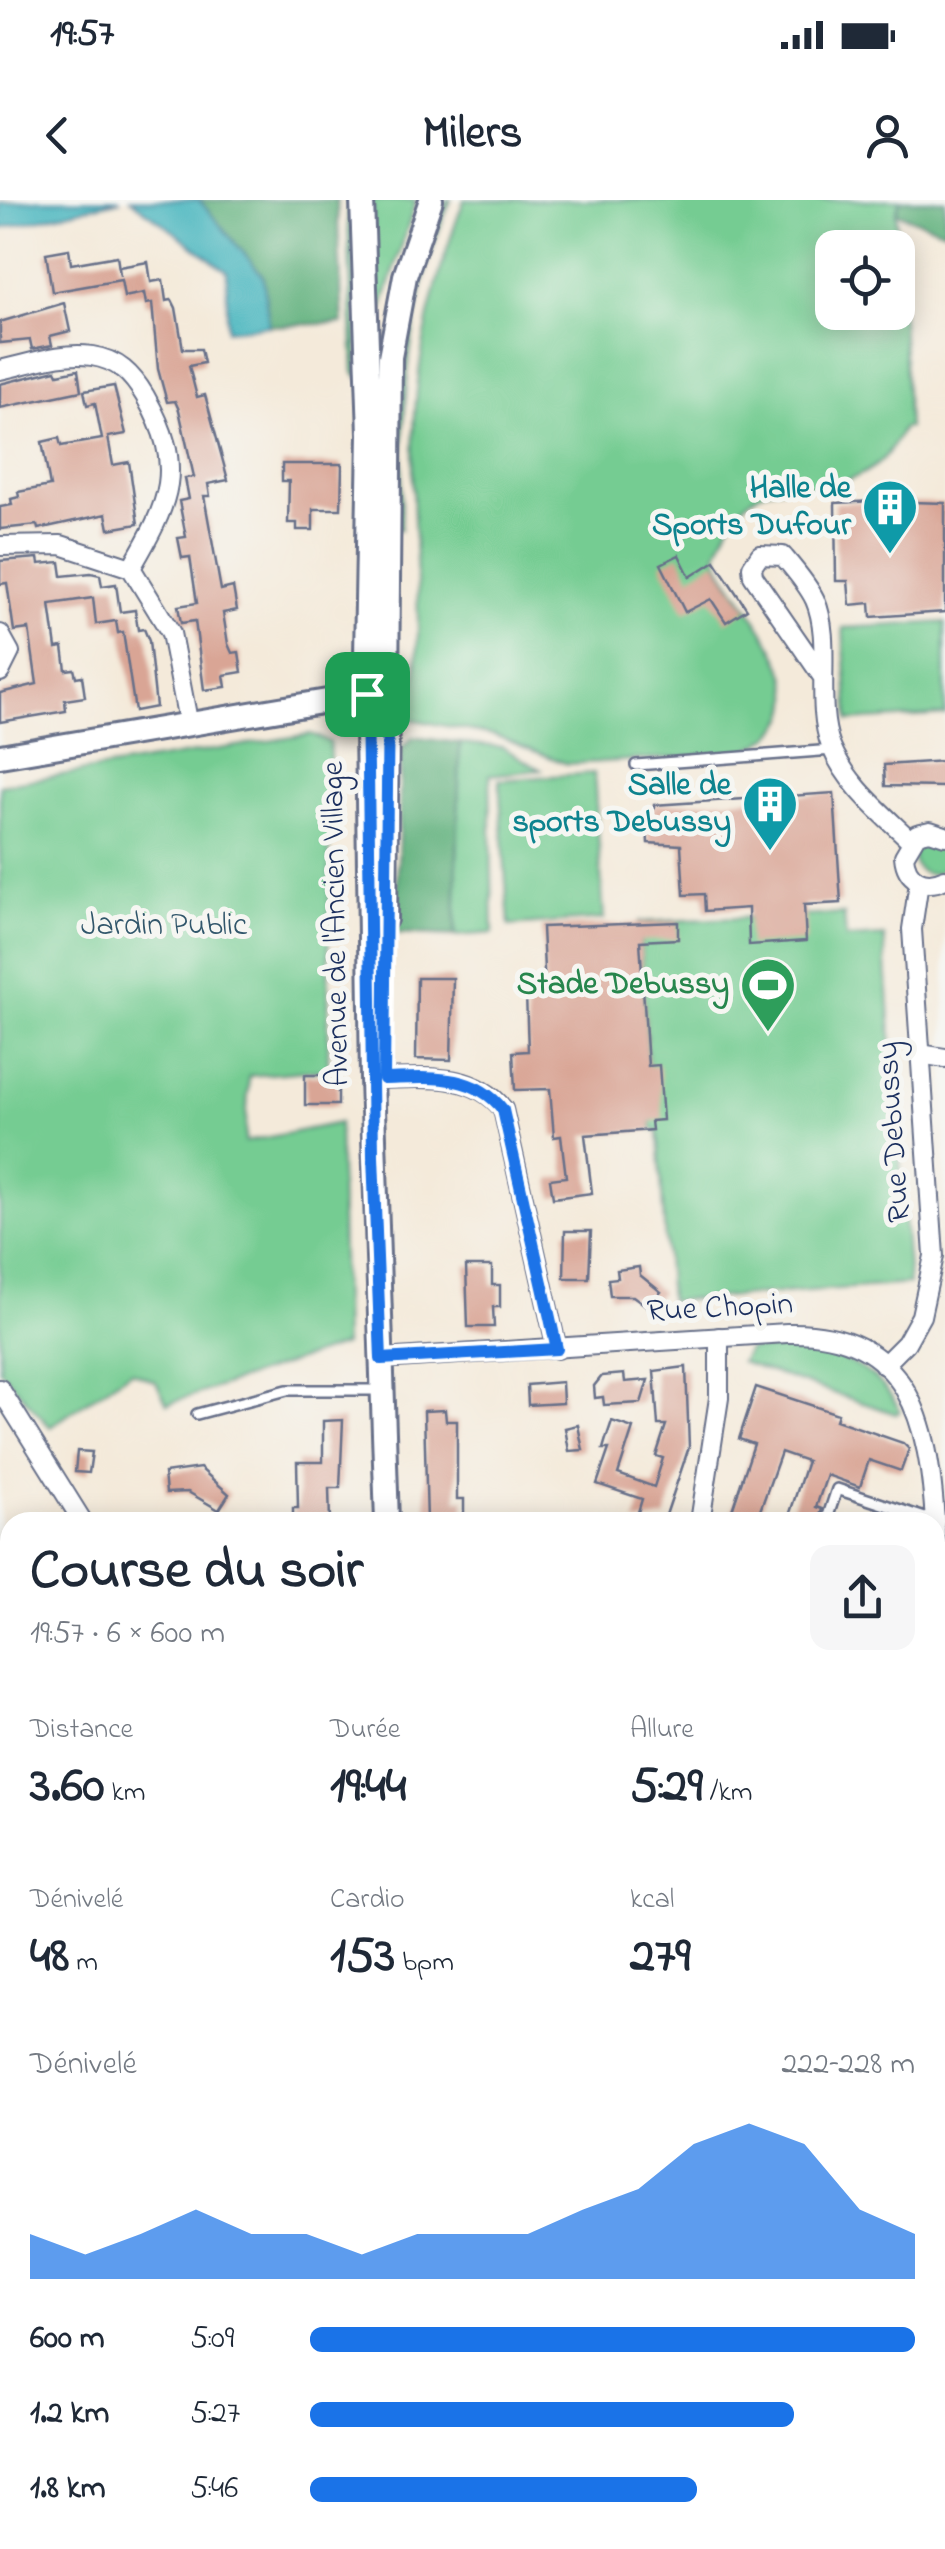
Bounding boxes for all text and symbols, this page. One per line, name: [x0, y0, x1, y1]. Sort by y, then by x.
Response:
text: 19:57: [50, 7, 114, 63]
text: Milers: [423, 102, 523, 168]
icon: back: [30, 108, 85, 163]
icon: person: [860, 108, 915, 163]
map controls: [815, 230, 915, 330]
button: locate: [815, 230, 915, 330]
place label: Halle de Sports Dufour: [652, 466, 853, 550]
building icon: Halle de Sports Dufour: [860, 477, 920, 556]
pin: [325, 652, 410, 737]
icon: arrive: [340, 667, 395, 722]
street label: Avenue de l'Ancien Village: [311, 760, 363, 1087]
place label: Salle de sports Debussy: [512, 763, 733, 848]
building icon: Salle de sports Debussy: [740, 774, 800, 853]
park label: Jardin Public: [81, 903, 248, 950]
sports icon: Stade Debussy: [738, 955, 798, 1034]
place label: Stade Debussy: [517, 962, 729, 1010]
street label: Rue Debussy: [865, 1040, 925, 1224]
street label: Rue Chopin: [646, 1282, 794, 1336]
text: Course du soir: [30, 1533, 363, 1613]
button: share: [810, 1545, 915, 1650]
text: 19:57 · 6 × 600 m: [30, 1611, 225, 1658]
text: Distance: [30, 1710, 133, 1751]
text: Durée: [330, 1710, 400, 1751]
text: Allure: [630, 1710, 694, 1751]
text: 3.60: [30, 1751, 104, 1824]
text: 19:44: [330, 1751, 406, 1824]
text: 5:29: [630, 1751, 703, 1824]
text: km: [104, 1773, 145, 1814]
text: /km: [703, 1773, 752, 1814]
text: Dénivelé: [30, 1880, 123, 1921]
text: Cardio: [330, 1880, 405, 1921]
text: kcal: [630, 1880, 675, 1921]
text: 48: [30, 1921, 69, 1994]
text: 153: [330, 1921, 395, 1994]
text: 279: [630, 1921, 691, 1994]
text: m: [69, 1943, 98, 1984]
text: bpm: [395, 1943, 454, 1984]
text: Dénivelé: [30, 2042, 137, 2089]
text: 222–228 m: [781, 2042, 915, 2089]
text: 600 m: [30, 2316, 105, 2363]
text: 5:09: [190, 2316, 234, 2363]
text: 1.2 km: [30, 2391, 109, 2438]
text: 5:27: [190, 2391, 240, 2438]
text: 1.8 km: [30, 2466, 106, 2513]
text: 5:46: [190, 2466, 238, 2513]

